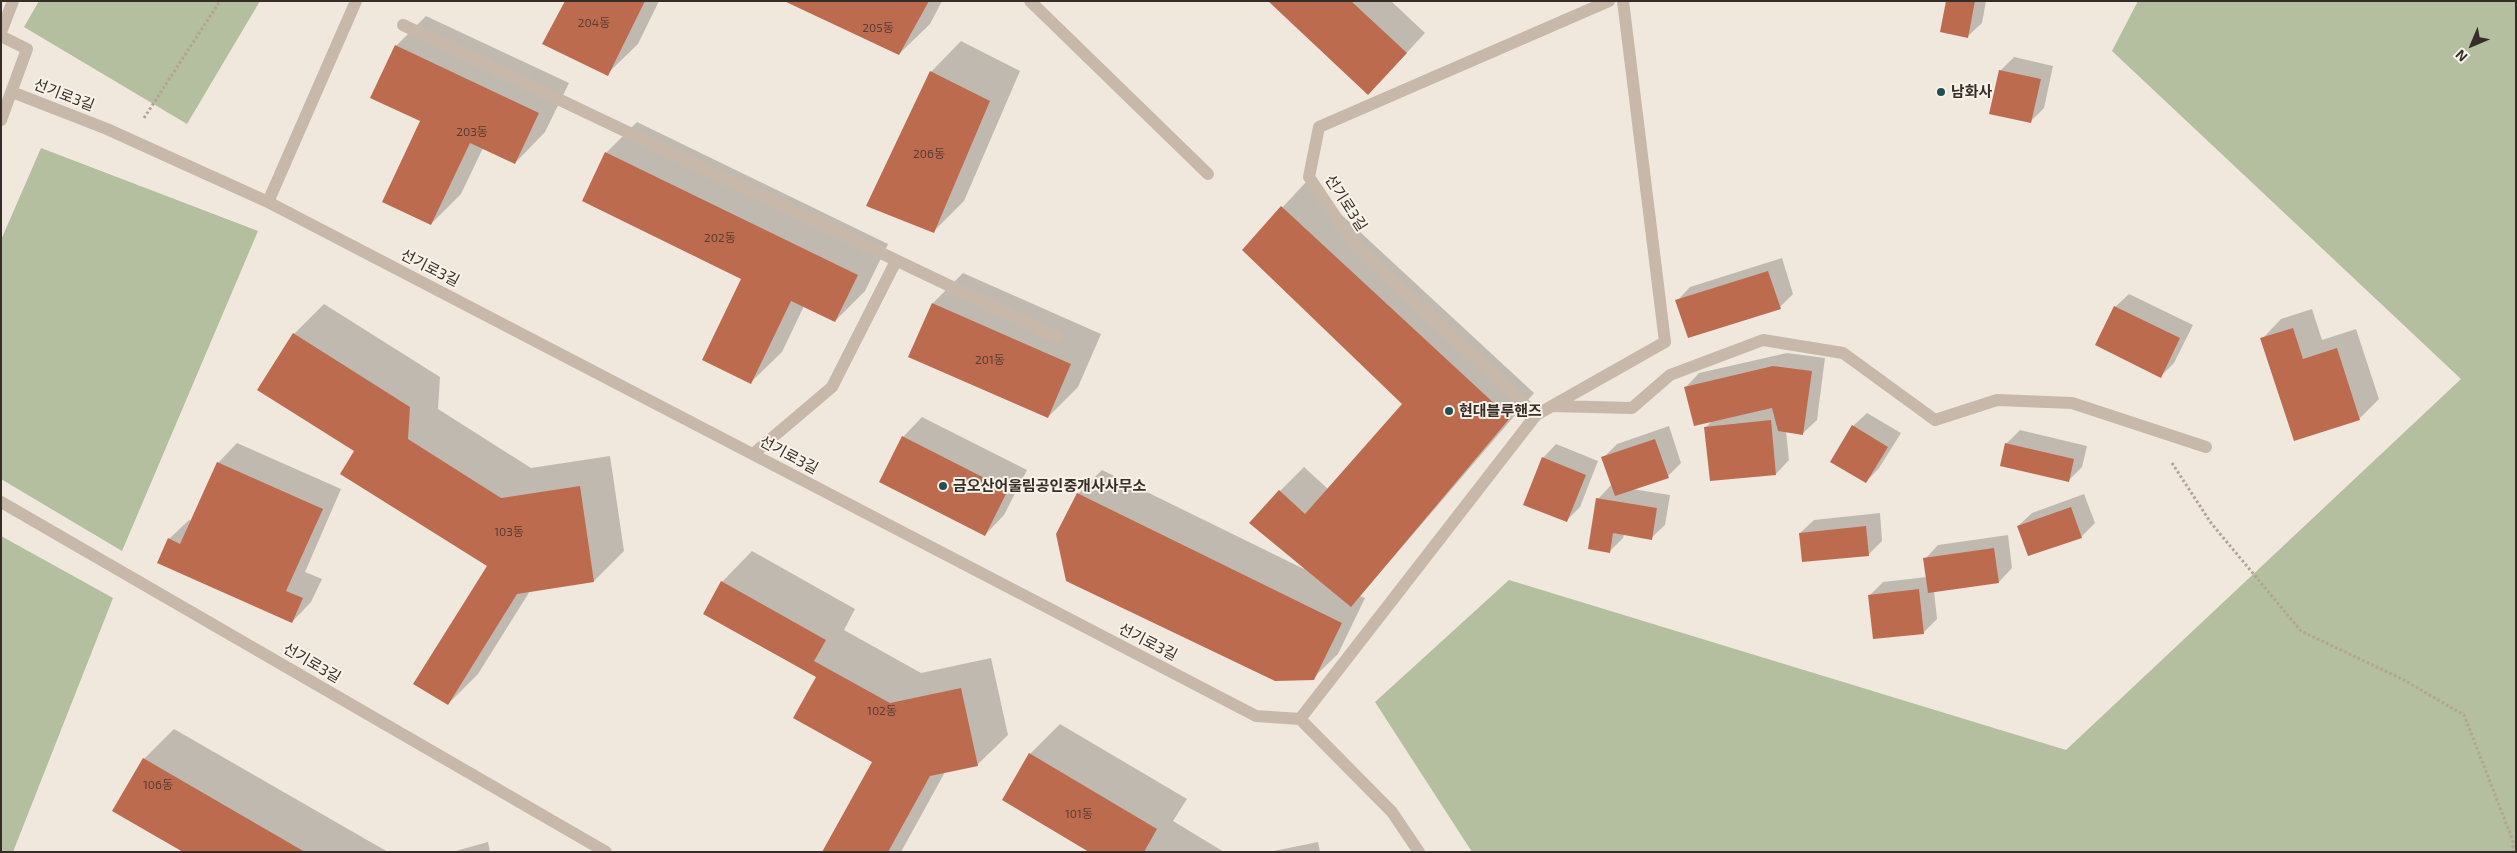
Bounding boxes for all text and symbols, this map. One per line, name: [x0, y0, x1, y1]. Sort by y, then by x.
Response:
house number: 204동: [578, 16, 610, 30]
north arrow: [2447, 20, 2497, 70]
house number: 205동: [862, 21, 894, 35]
text: N: [2451, 46, 2471, 66]
street label: 선기로3길: [31, 75, 97, 115]
place label: 남화사: [1951, 83, 1992, 101]
marker: 남화사: [1935, 86, 1947, 98]
house number: 203동: [456, 125, 488, 139]
house number: 206동: [913, 147, 945, 161]
street label: 선기로3길: [1321, 171, 1371, 235]
house number: 202동: [704, 231, 736, 245]
street label: 선기로3길: [398, 246, 462, 290]
house number: 201동: [975, 353, 1005, 367]
place label: 현대블루핸즈: [1459, 402, 1542, 420]
marker: 현대블루핸즈: [1443, 405, 1455, 417]
street label: 선기로3길: [757, 432, 821, 478]
place label: 금오산어울림공인중개사사무소: [953, 477, 1146, 495]
marker: 금오산어울림공인중개사사무소: [937, 480, 949, 492]
house number: 103동: [494, 525, 524, 539]
street label: 선기로3길: [1116, 620, 1180, 664]
street label: 선기로3길: [280, 639, 344, 687]
house number: 102동: [867, 704, 897, 718]
house number: 106동: [143, 778, 173, 792]
house number: 101동: [1065, 807, 1093, 821]

